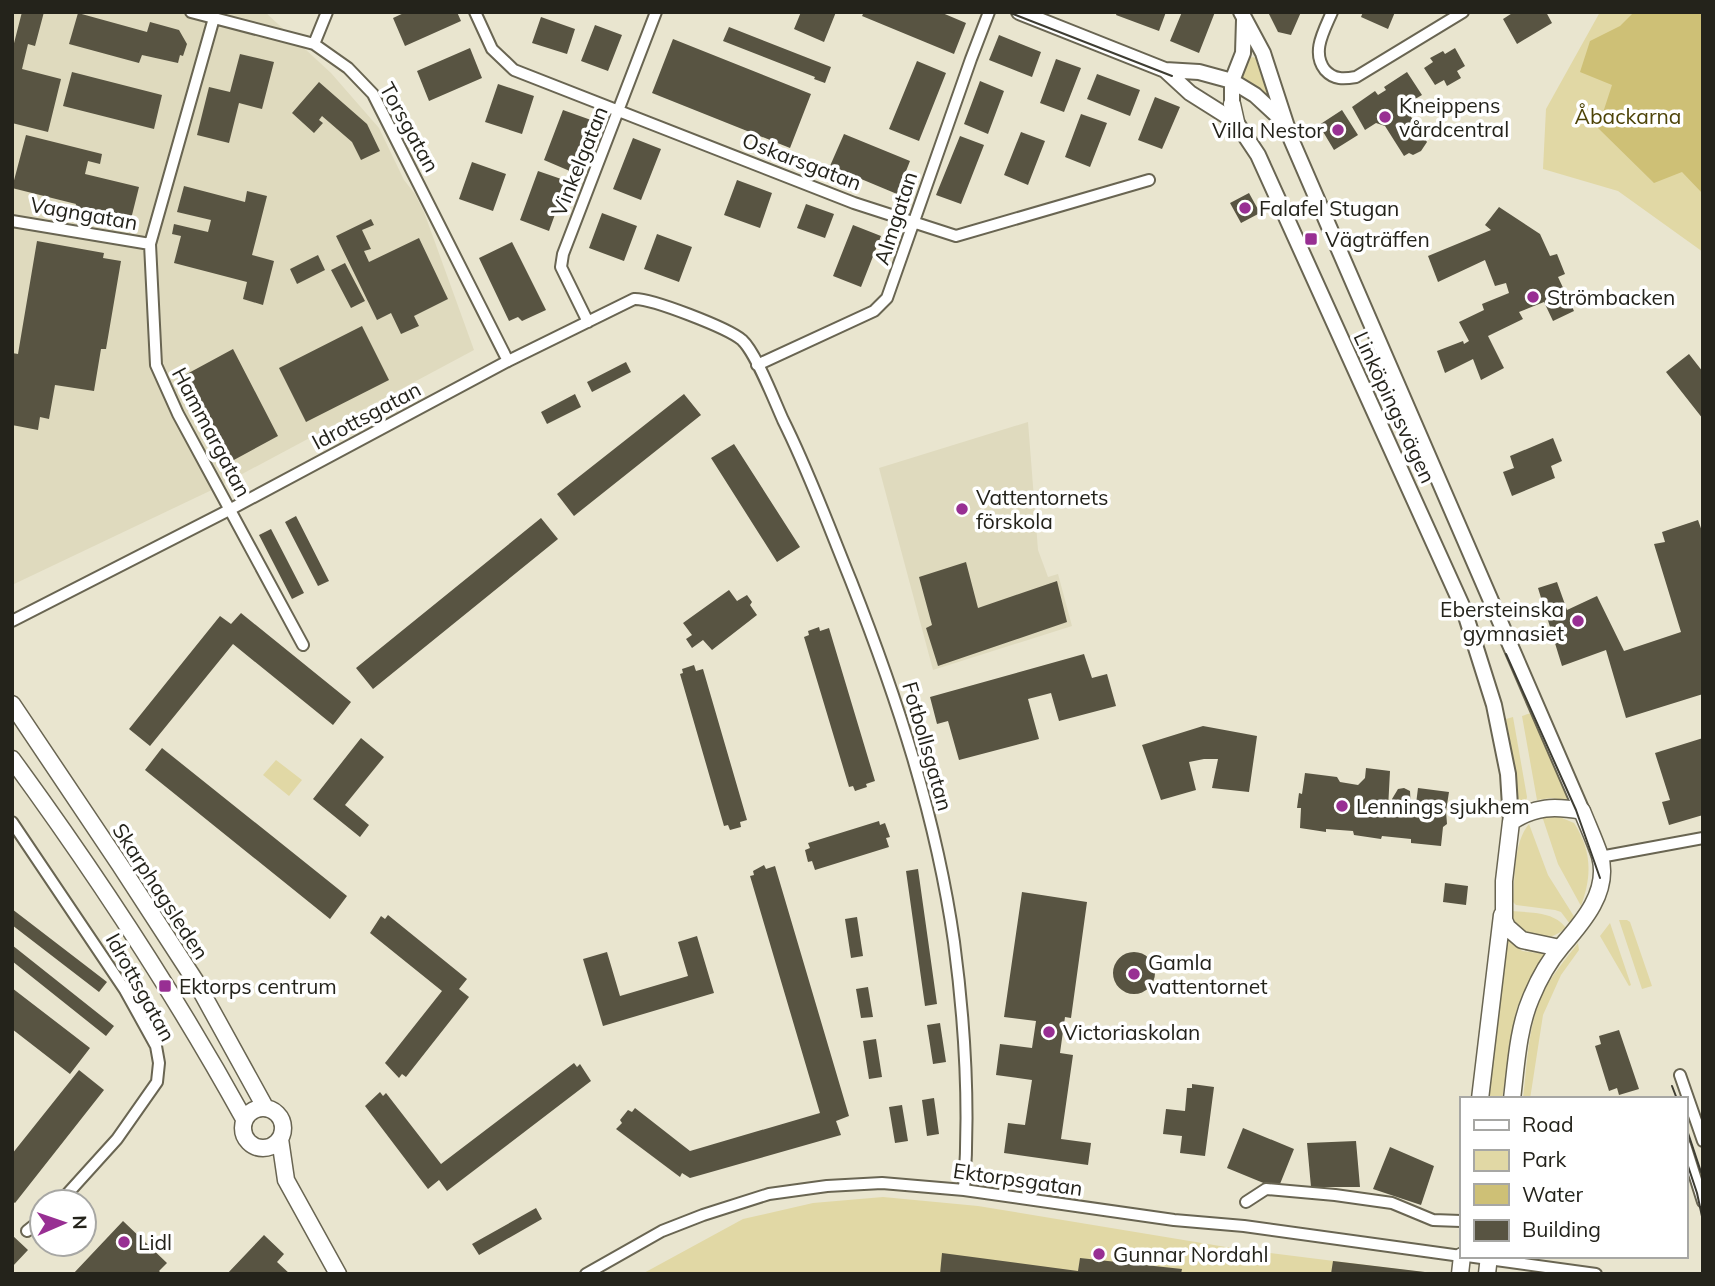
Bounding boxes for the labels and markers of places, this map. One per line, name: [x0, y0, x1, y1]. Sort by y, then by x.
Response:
place label: Kneippens vårdcentral: [1399, 92, 1509, 142]
marker: Kneippens vårdcentral: [1377, 109, 1393, 125]
place label: Villa Nestor: [1212, 117, 1324, 143]
marker: Villa Nestor: [1330, 122, 1346, 138]
place label: Falafel Stugan: [1259, 195, 1399, 221]
marker: Falafel Stugan: [1237, 200, 1253, 216]
place label: Vägträffen: [1325, 226, 1430, 252]
marker: Vägträffen: [1303, 231, 1319, 247]
place label: Strömbacken: [1547, 284, 1675, 310]
marker: Strömbacken: [1525, 289, 1541, 305]
place label: Vattentornets förskola: [976, 484, 1108, 534]
marker: Vattentornets förskola: [954, 501, 970, 517]
place label: Ebersteinska gymnasiet: [1440, 596, 1564, 646]
marker: Ebersteinska gymnasiet: [1570, 613, 1586, 629]
place label: Lennings sjukhem: [1356, 793, 1530, 819]
marker: Lennings sjukhem: [1334, 798, 1350, 814]
place label: Gamla vattentornet: [1148, 949, 1268, 999]
marker: Gamla vattentornet: [1126, 966, 1142, 982]
place label: Ektorps centrum: [179, 973, 337, 999]
marker: Ektorps centrum: [157, 978, 173, 994]
place label: Victoriaskolan: [1063, 1019, 1200, 1045]
marker: Victoriaskolan: [1041, 1024, 1057, 1040]
place label: Lidl: [138, 1229, 172, 1255]
marker: Lidl: [116, 1234, 132, 1250]
place label: Gunnar Nordahl: [1113, 1241, 1268, 1267]
marker: Gunnar Nordahl: [1091, 1246, 1107, 1262]

